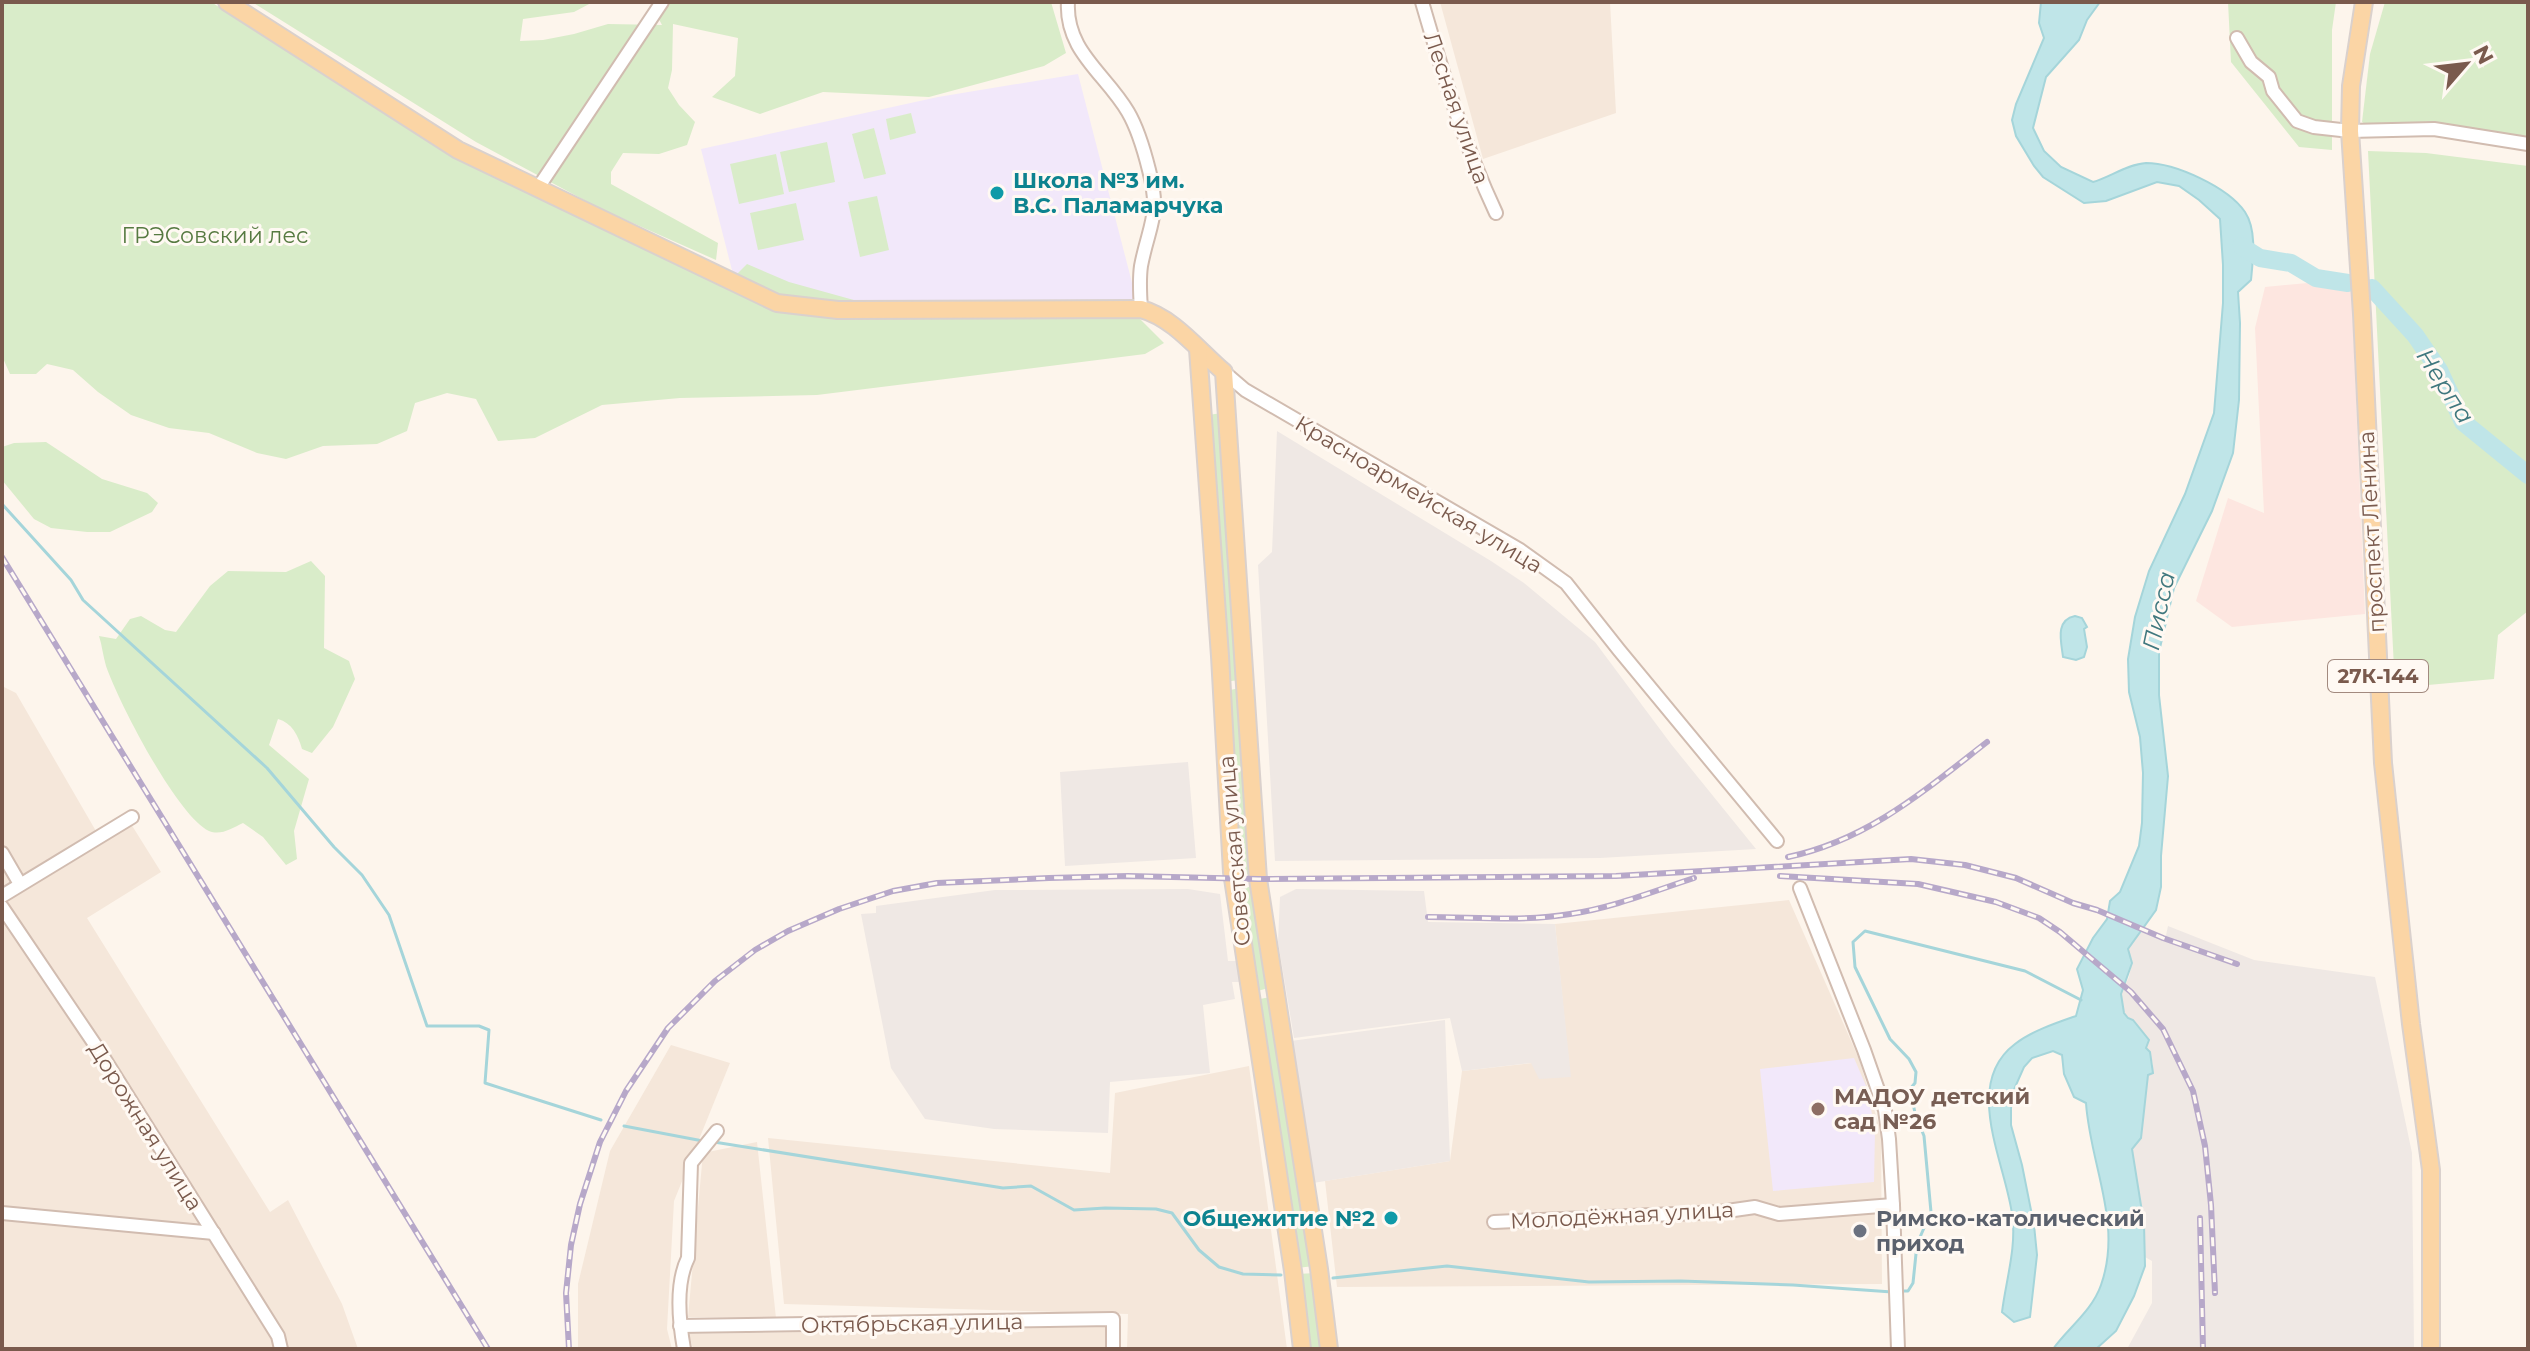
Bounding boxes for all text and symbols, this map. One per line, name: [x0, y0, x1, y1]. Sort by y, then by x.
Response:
north arrow: [2426, 24, 2506, 104]
street label: Лесная улица: [1418, 29, 1495, 188]
text: N: [2467, 41, 2499, 69]
place label: Школа №3 им. В.С. Паламарчука: [1013, 167, 1223, 219]
marker: Школа №3 им. В.С. Паламарчука: [988, 184, 1006, 202]
park label: ГРЭСовский лес: [121, 222, 309, 249]
water label: Нерпа: [2410, 343, 2480, 429]
street label: Красноармейская улица: [1290, 410, 1547, 579]
street label: проспект Ленина: [2353, 430, 2390, 634]
water label: Писса: [2136, 569, 2181, 653]
road number: 27К-144: [2328, 660, 2428, 692]
street label: Советская улица: [1213, 755, 1256, 947]
street label: Дорожная улица: [83, 1037, 208, 1215]
place label: МАДОУ детский сад №26: [1834, 1083, 2030, 1135]
marker: МАДОУ детский сад №26: [1809, 1100, 1827, 1118]
street label: Молодёжная улица: [1509, 1196, 1735, 1235]
place label: Общежитие №2: [1183, 1205, 1375, 1232]
place label: Римско-католический приход: [1876, 1205, 2145, 1257]
marker: Общежитие №2: [1382, 1209, 1400, 1227]
marker: Римско-католический приход: [1851, 1222, 1869, 1240]
street label: Октябрьская улица: [801, 1308, 1023, 1339]

